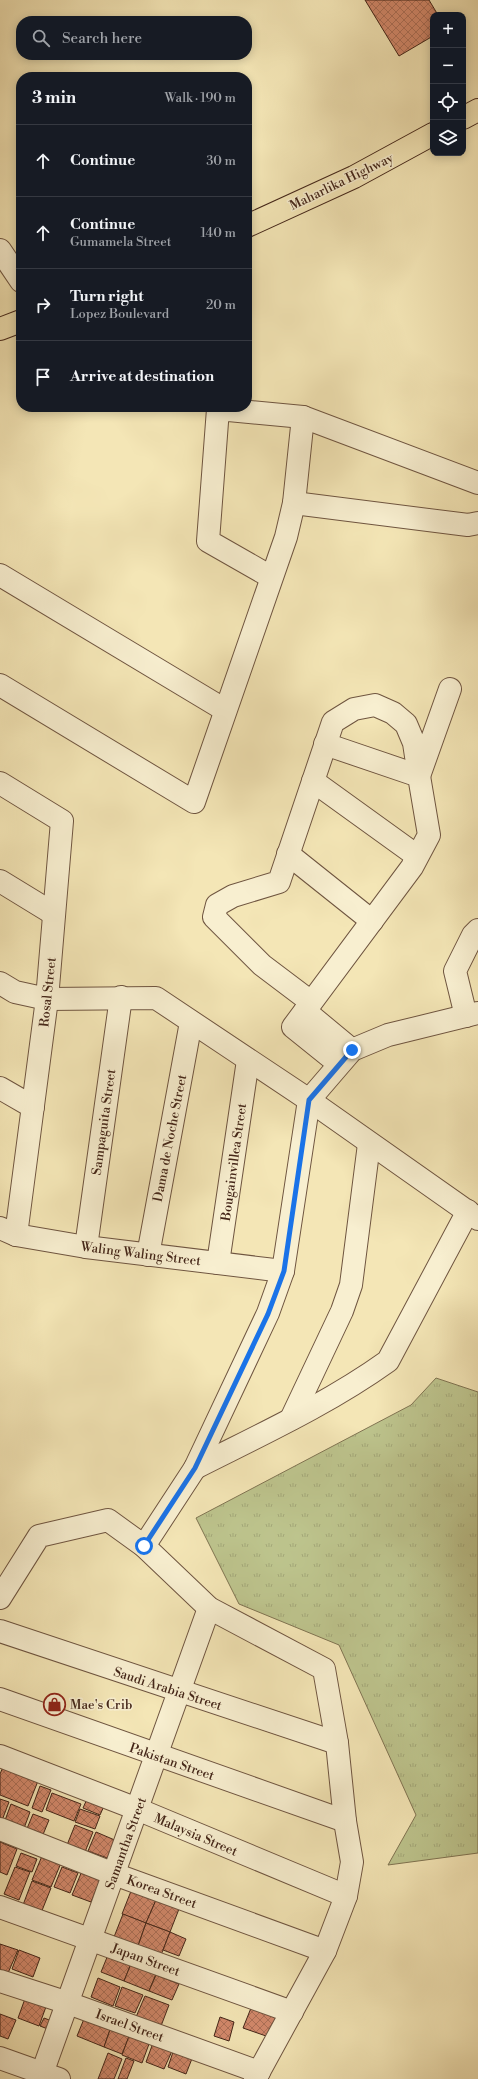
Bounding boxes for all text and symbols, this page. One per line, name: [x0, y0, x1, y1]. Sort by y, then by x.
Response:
map controls: [430, 12, 466, 156]
button: +: [430, 12, 466, 48]
search box: [16, 16, 252, 60]
icon: search: [30, 27, 52, 49]
text: Search here: [62, 29, 142, 48]
button: −: [430, 48, 466, 84]
button: locate: [430, 84, 466, 120]
text: 3 min: [32, 87, 76, 109]
text: Walk · 190 m: [165, 90, 236, 106]
button: layers: [430, 120, 466, 156]
icon: ahead: [32, 150, 54, 172]
street label: Maharlika Highway: [287, 150, 396, 214]
text: Continue: [70, 151, 135, 170]
text: 30 m: [206, 153, 236, 169]
text: Continue: [70, 215, 135, 234]
icon: ahead: [32, 222, 54, 244]
text: 140 m: [200, 225, 236, 241]
text: Gumamela Street: [70, 234, 171, 250]
text: Turn right: [70, 287, 144, 306]
icon: right: [32, 294, 54, 316]
text: 20 m: [206, 297, 236, 313]
text: Lopez Boulevard: [70, 306, 169, 322]
icon: arrive: [32, 366, 54, 388]
text: Arrive at destination: [70, 367, 214, 386]
street label: Rosal Street: [36, 956, 60, 1028]
route end: [343, 1041, 361, 1059]
street label: Sampaguita Street: [89, 1068, 119, 1176]
street label: Dama de Noche Street: [150, 1073, 190, 1203]
street label: Bougainvillea Street: [218, 1102, 250, 1223]
street label: Waling Waling Street: [79, 1239, 202, 1269]
route start: [135, 1537, 153, 1555]
street label: Saudi Arabia Street: [111, 1664, 224, 1714]
shop icon: Mae's Crib: [42, 1691, 68, 1717]
place label: Mae's Crib: [70, 1697, 132, 1713]
street label: Pakistan Street: [127, 1740, 217, 1784]
street label: Samantha Street: [102, 1795, 150, 1892]
street label: Malaysia Street: [151, 1810, 240, 1860]
street label: Korea Street: [124, 1872, 199, 1912]
street label: Japan Street: [108, 1940, 183, 1980]
street label: Israel Street: [93, 2006, 166, 2046]

